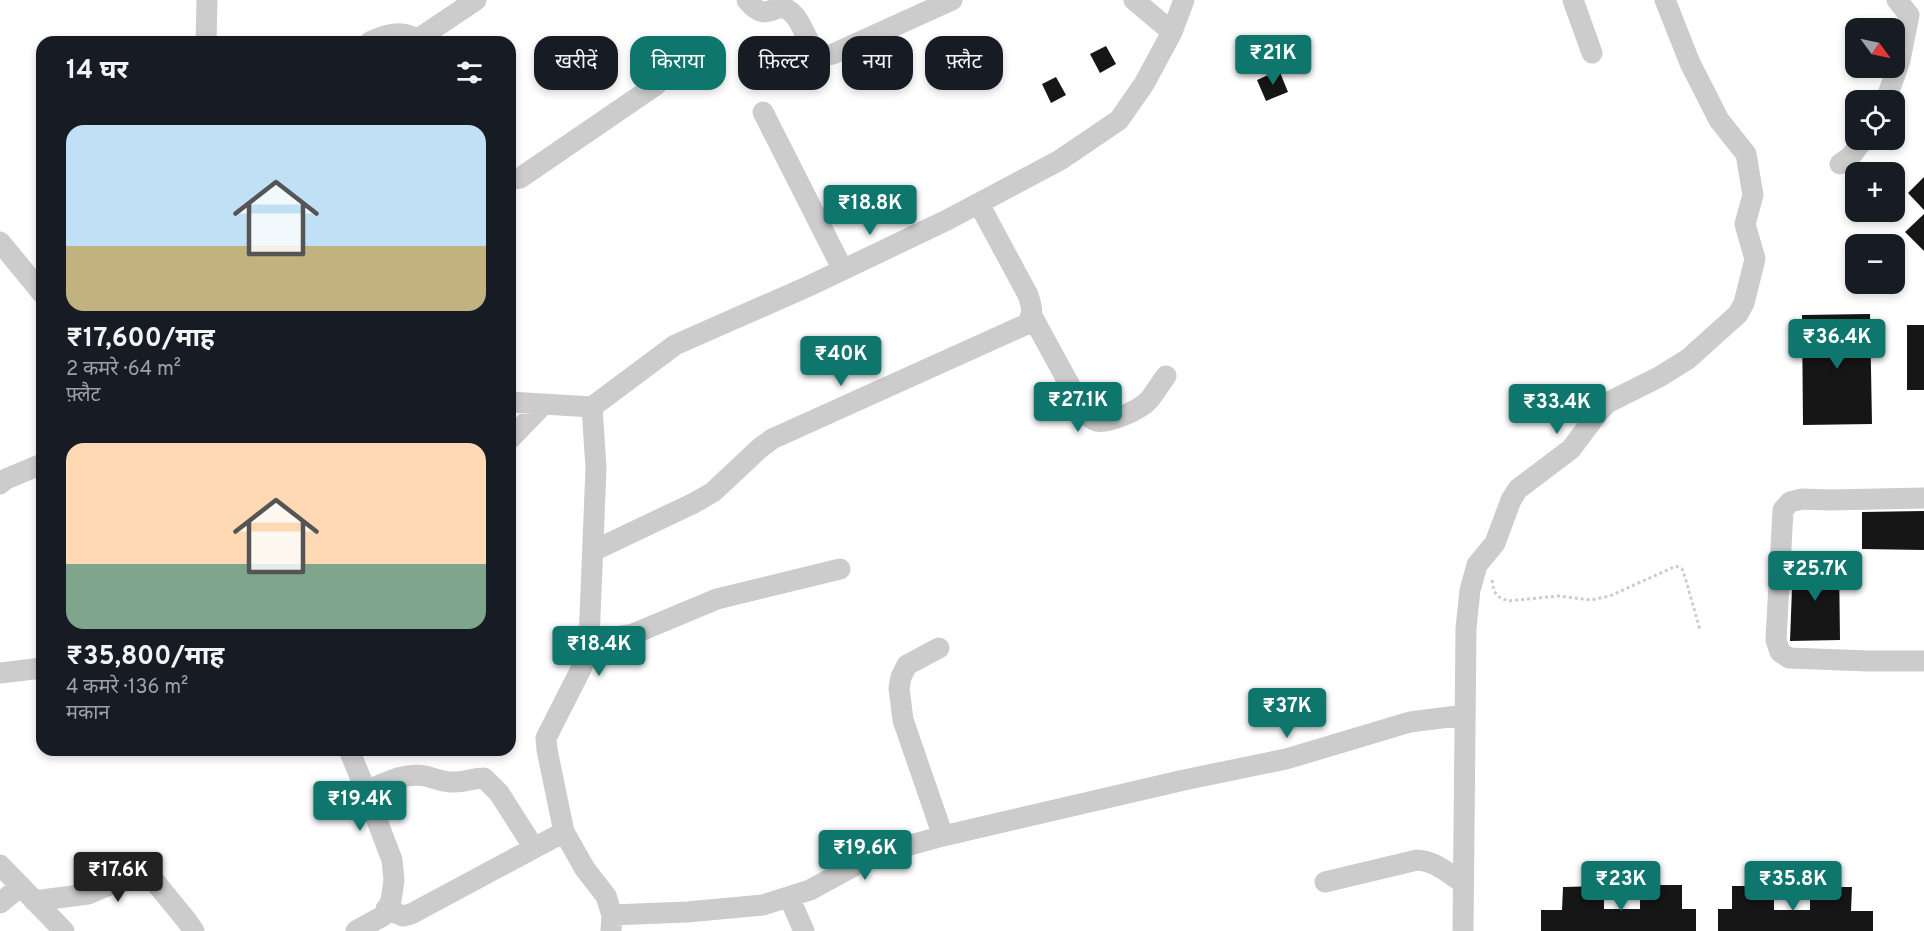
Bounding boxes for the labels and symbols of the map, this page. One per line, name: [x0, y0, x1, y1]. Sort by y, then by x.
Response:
north arrow: [1845, 18, 1905, 78]
pin: ₹21K: [1237, 35, 1309, 86]
pin: ₹18.8K: [821, 185, 919, 236]
pin: ₹36.4K: [1788, 319, 1886, 370]
pin: ₹40K: [805, 336, 877, 387]
pin: ₹27.1K: [1029, 382, 1127, 433]
pin: ₹33.4K: [1508, 384, 1606, 435]
pin: ₹25.7K: [1766, 551, 1864, 602]
pin: ₹18.4K: [550, 626, 648, 677]
pin: ₹37K: [1251, 688, 1323, 739]
pin: ₹19.4K: [311, 781, 409, 832]
pin: ₹19.6K: [816, 830, 914, 881]
pin: ₹17.6K: [69, 852, 167, 903]
pin: ₹23K: [1585, 861, 1657, 912]
pin: ₹35.8K: [1744, 861, 1842, 912]

